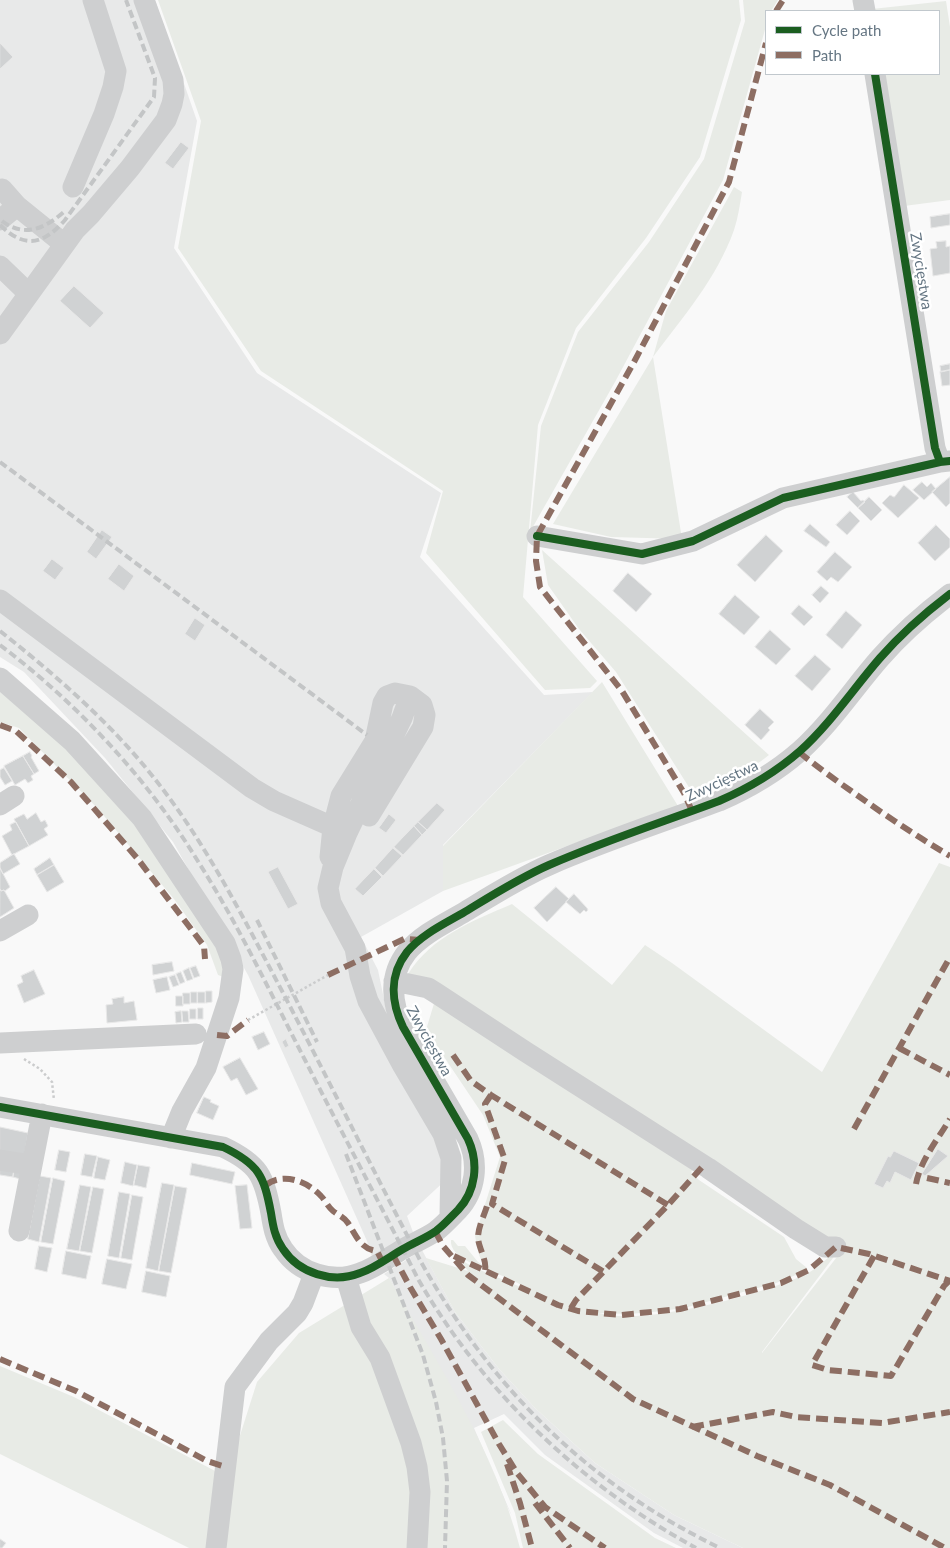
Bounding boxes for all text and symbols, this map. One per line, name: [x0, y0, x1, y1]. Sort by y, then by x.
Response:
legend: [765, 10, 940, 75]
text: Cycle path: [812, 21, 881, 39]
text: Path: [812, 46, 842, 64]
street label: Zwycięstwa: [906, 231, 936, 311]
street label: Zwycięstwa: [683, 756, 761, 806]
street label: Zwycięstwa: [402, 1003, 456, 1079]

